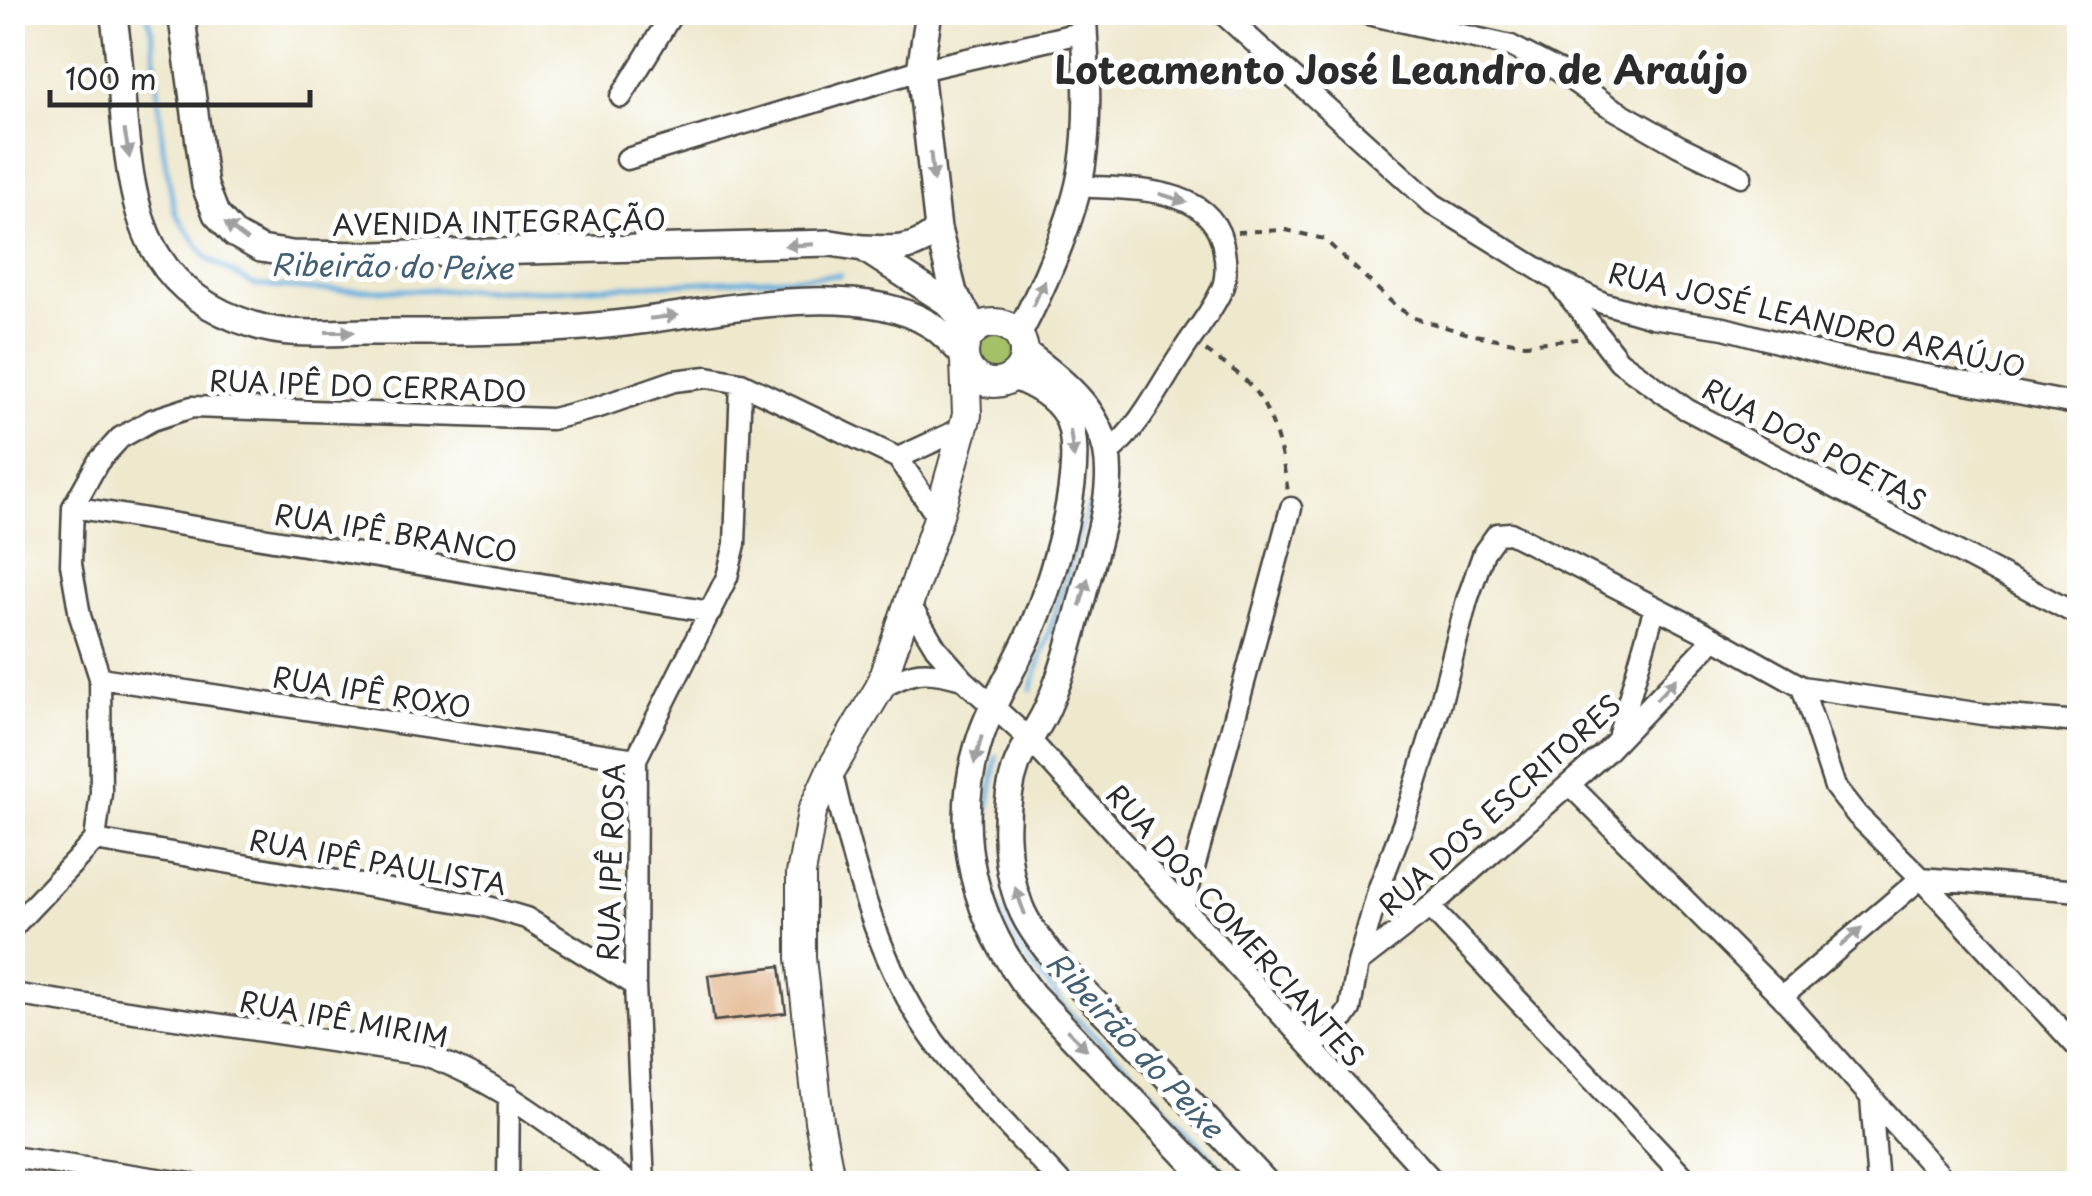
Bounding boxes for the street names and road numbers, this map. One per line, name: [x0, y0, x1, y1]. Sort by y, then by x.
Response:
street label: AVENIDA INTEGRAÇÃO: [332, 197, 666, 245]
street label: RUA JOSÉ LEANDRO ARAÚJO: [1604, 250, 2030, 388]
street label: RUA IPÊ DO CERRADO: [208, 358, 528, 412]
street label: RUA DOS POETAS: [1695, 367, 1935, 521]
street label: RUA IPÊ BRANCO: [271, 492, 521, 572]
street label: RUA IPÊ ROXO: [270, 654, 474, 728]
street label: RUA DOS ESCRITORES: [1368, 683, 1630, 925]
street label: RUA IPÊ ROSA: [585, 762, 635, 962]
street label: RUA DOS COMERCIANTES: [1097, 774, 1375, 1076]
street label: RUA IPÊ PAULISTA: [246, 817, 510, 905]
street label: RUA IPÊ MIRIM: [236, 978, 452, 1058]

